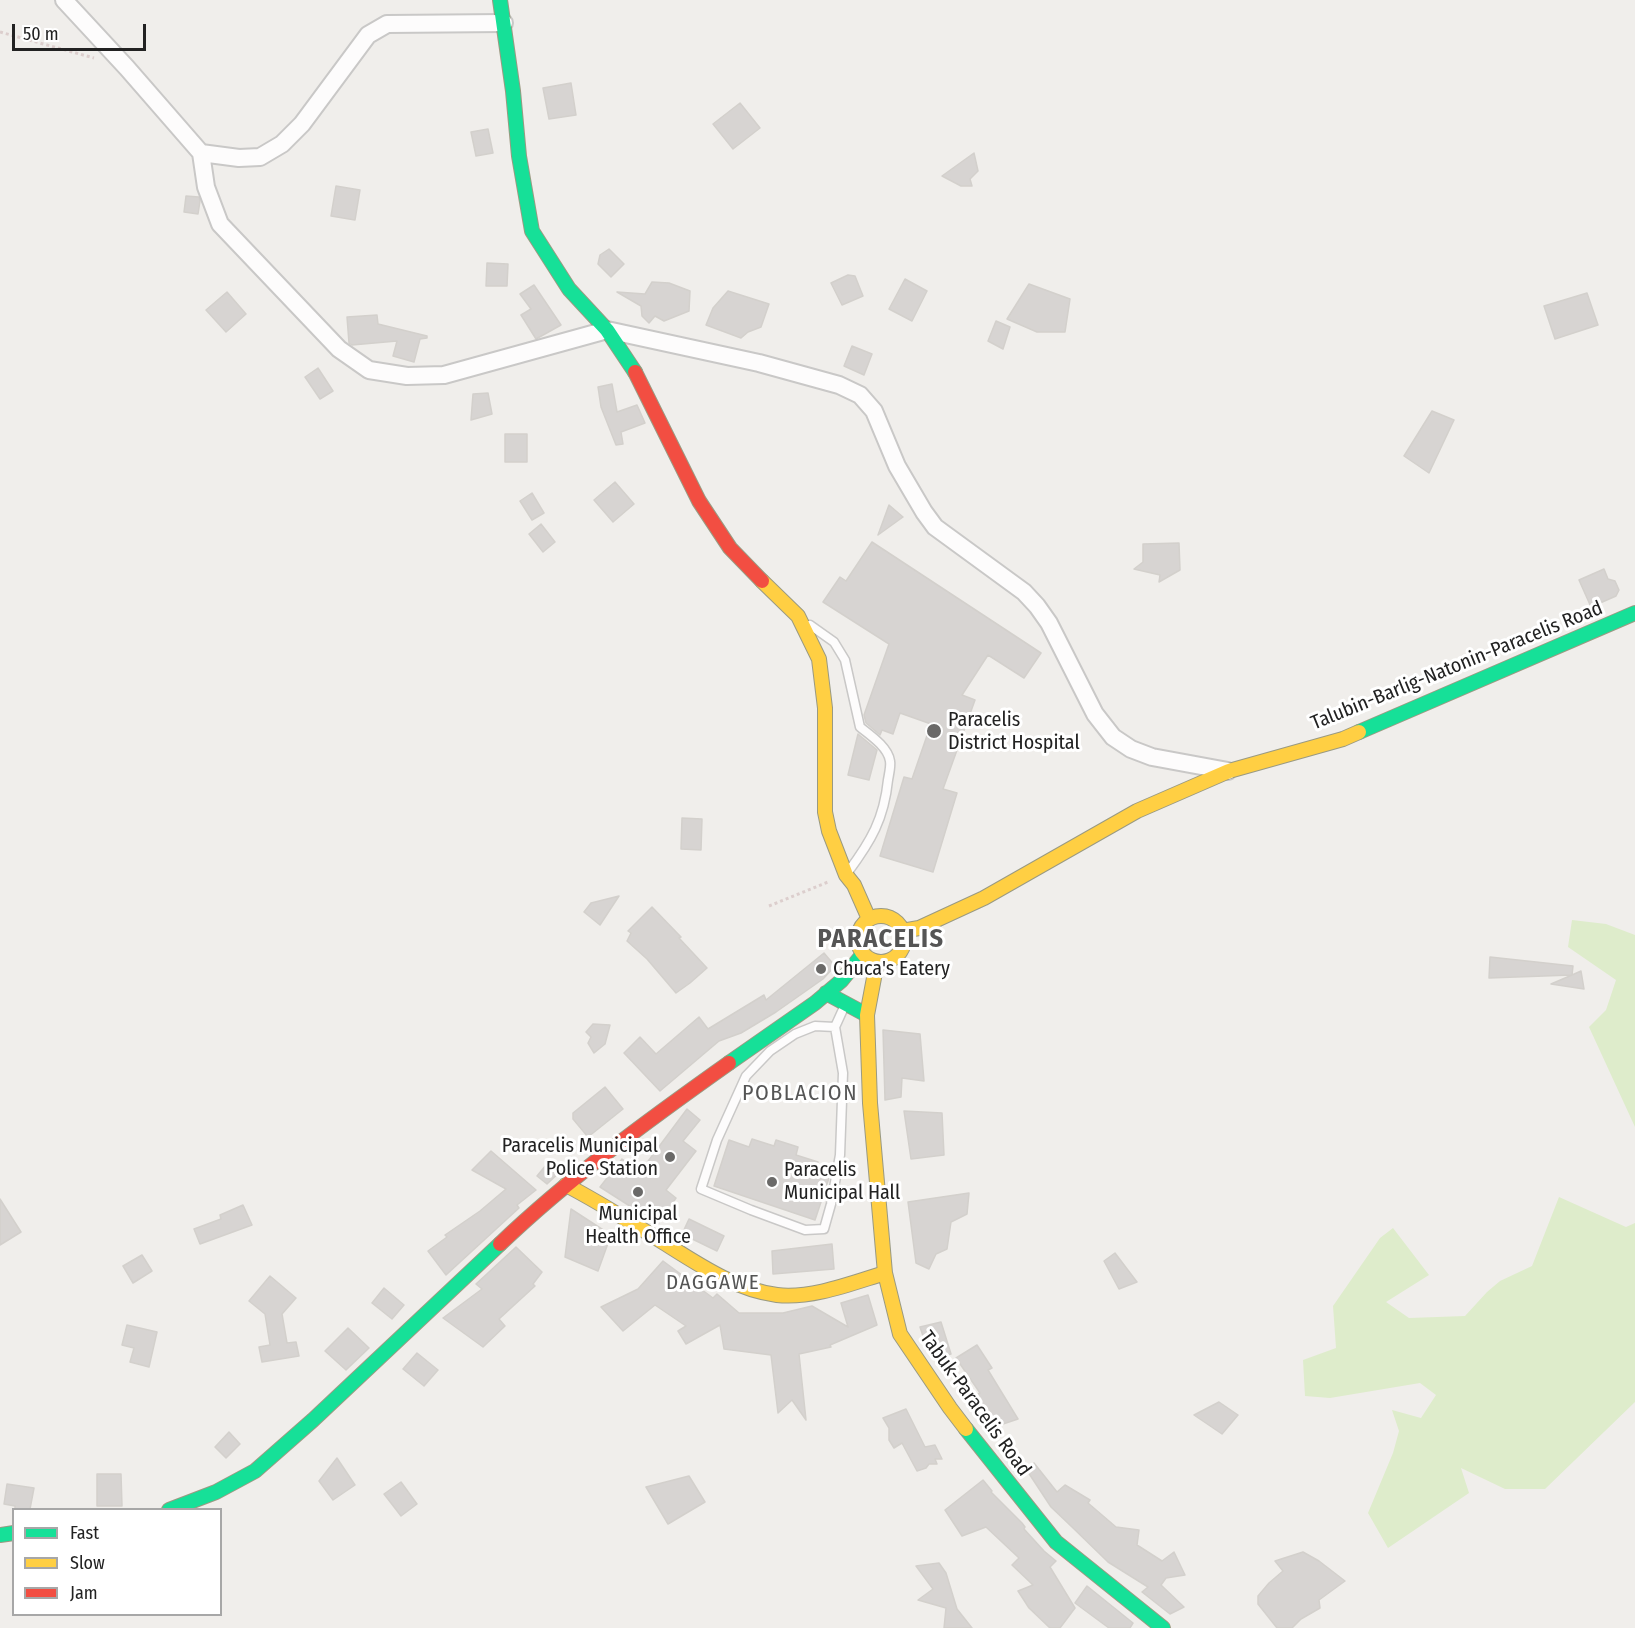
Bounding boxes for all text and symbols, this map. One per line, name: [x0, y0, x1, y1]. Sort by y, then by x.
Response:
scale bar: [15, 12, 148, 50]
text: 50 m: [23, 23, 59, 45]
street label: Talubin-Barlig-Natonin-Paracelis Road: [1308, 596, 1606, 736]
place label: Paracelis District Hospital: [948, 708, 1080, 755]
marker: Paracelis District Hospital: [925, 722, 943, 740]
district label: PARACELIS: [817, 924, 945, 956]
place label: Chuca's Eatery: [833, 957, 950, 981]
marker: Chuca's Eatery: [814, 962, 828, 976]
district label: POBLACION: [742, 1081, 858, 1107]
place label: Paracelis Municipal Police Station: [502, 1134, 658, 1181]
marker: Paracelis Municipal Police Station: [663, 1150, 677, 1164]
place label: Paracelis Municipal Hall: [784, 1158, 900, 1205]
marker: Paracelis Municipal Hall: [765, 1175, 779, 1189]
marker: Municipal Health Office: [631, 1185, 645, 1199]
place label: Municipal Health Office: [585, 1202, 691, 1249]
district label: DAGGAWE: [666, 1270, 760, 1296]
street label: Tabuk-Paracelis Road: [914, 1327, 1036, 1481]
legend: [12, 1508, 222, 1616]
text: Fast: [70, 1522, 99, 1544]
text: Slow: [70, 1552, 105, 1574]
text: Jam: [70, 1582, 98, 1604]

